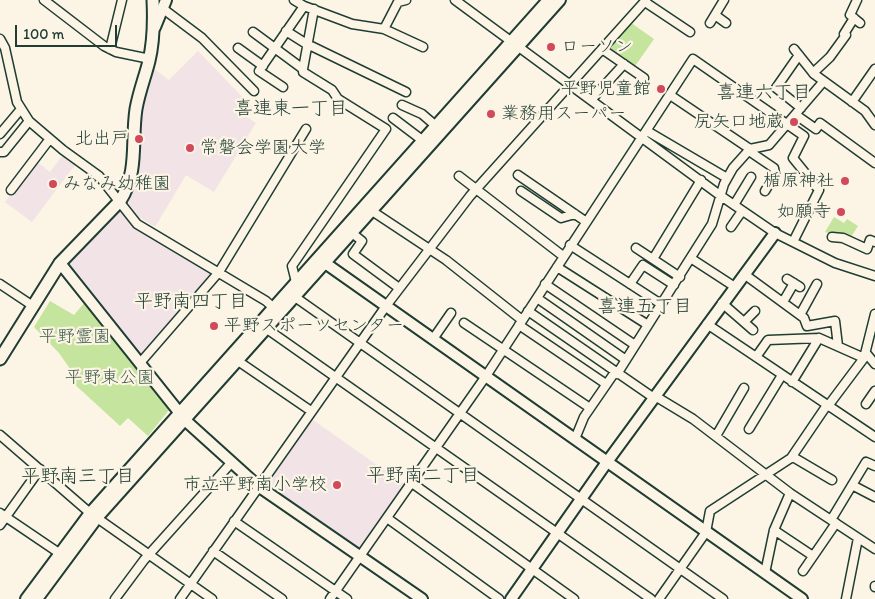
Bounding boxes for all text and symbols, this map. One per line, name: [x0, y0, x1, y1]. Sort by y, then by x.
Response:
scale bar: [18, 15, 120, 47]
text: 100 m: [23, 25, 64, 43]
place label: ローソン: [561, 36, 633, 58]
marker: ローソン: [545, 41, 557, 53]
place label: 平野児童館: [561, 78, 651, 100]
district label: 喜連六丁目: [717, 82, 811, 104]
marker: 平野児童館: [655, 83, 667, 95]
district label: 喜連東一丁目: [234, 98, 348, 120]
place label: 業務用スーパー: [501, 103, 626, 125]
marker: 業務用スーパー: [485, 108, 497, 120]
place label: 尻矢口地蔵: [694, 111, 784, 133]
marker: 尻矢口地蔵: [788, 116, 800, 128]
place label: 北出戸: [75, 128, 129, 150]
marker: 北出戸: [133, 133, 145, 145]
place label: 常磐会学園大学: [200, 137, 326, 159]
marker: 常磐会学園大学: [184, 142, 196, 154]
place label: 楯原神社: [763, 170, 835, 192]
place label: みなみ幼稚園: [63, 173, 171, 195]
marker: 楯原神社: [839, 175, 851, 187]
marker: みなみ幼稚園: [47, 178, 59, 190]
place label: 如願寺: [777, 201, 831, 223]
marker: 如願寺: [835, 206, 847, 218]
district label: 平野南四丁目: [134, 291, 248, 313]
district label: 喜連五丁目: [598, 296, 692, 318]
place label: 平野スポーツセンター: [224, 315, 404, 337]
marker: 平野スポーツセンター: [208, 320, 220, 332]
park label: 平野霊園: [39, 326, 111, 348]
park label: 平野東公園: [65, 367, 155, 389]
district label: 平野南二丁目: [366, 465, 480, 487]
district label: 平野南三丁目: [21, 466, 135, 488]
place label: 市立平野南小学校: [183, 474, 327, 496]
marker: 市立平野南小学校: [331, 479, 343, 491]

